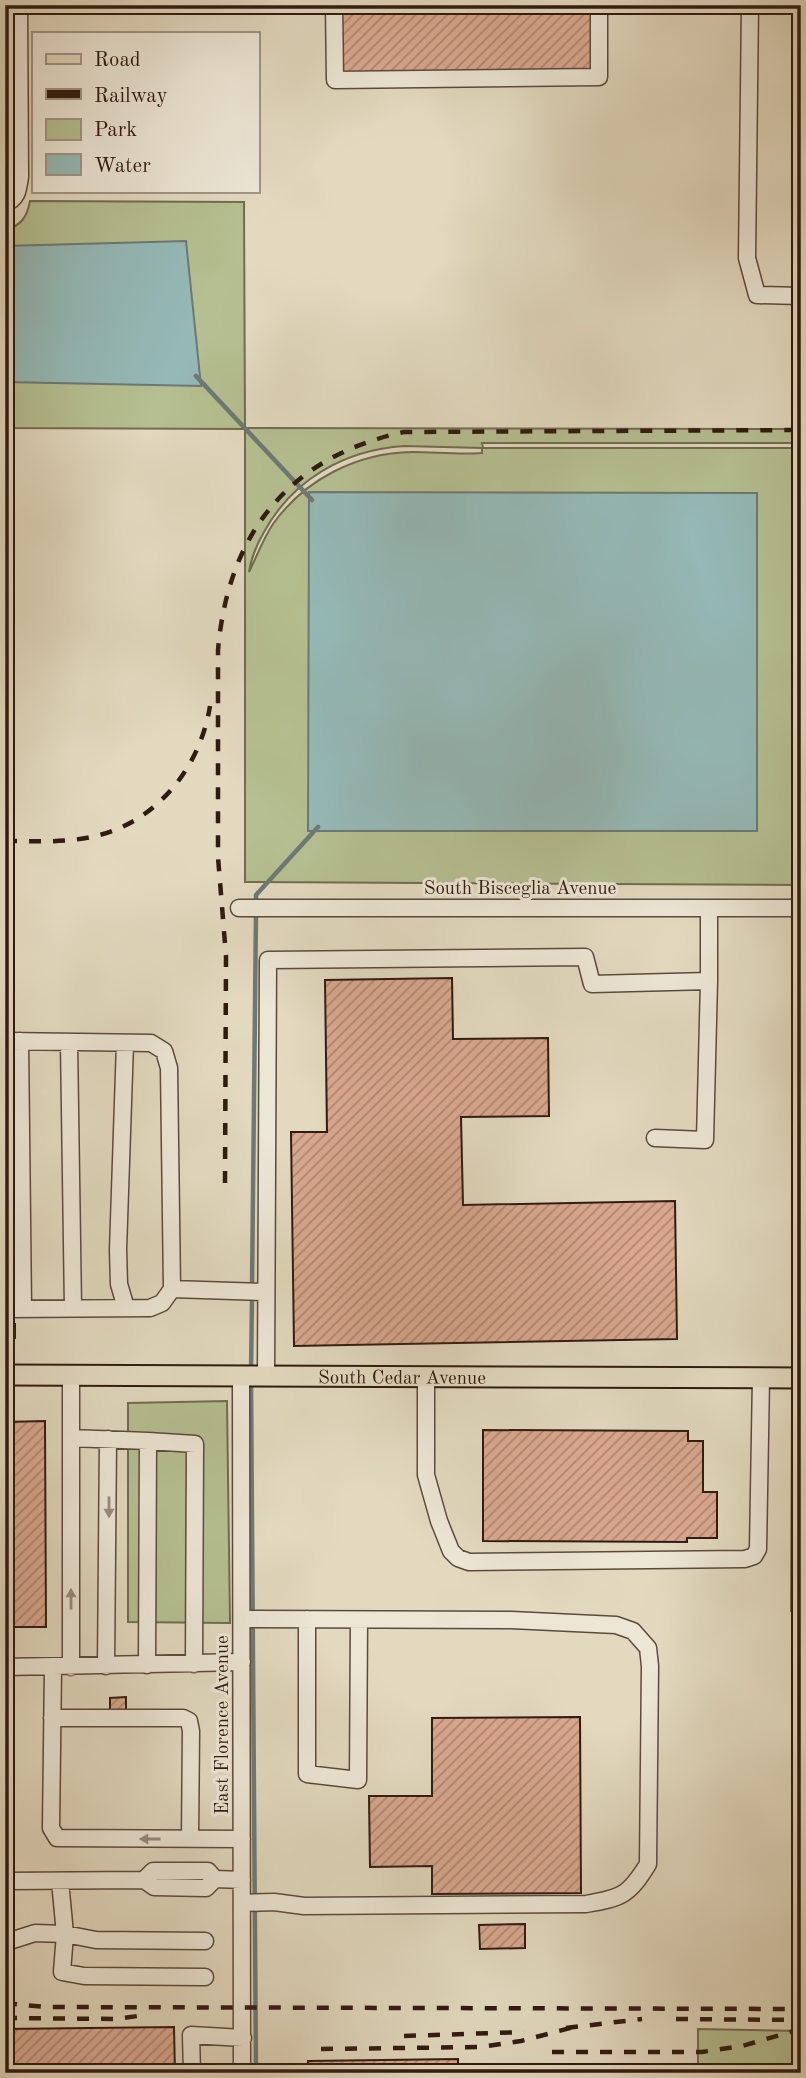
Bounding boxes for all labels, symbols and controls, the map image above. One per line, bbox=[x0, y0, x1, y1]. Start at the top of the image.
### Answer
legend bbox=[32, 32, 259, 192]
text: Road bbox=[94, 50, 141, 71]
text: Railway bbox=[94, 86, 168, 107]
text: Park bbox=[94, 120, 137, 141]
text: Water bbox=[94, 156, 151, 177]
street label: South Bisceglia Avenue bbox=[424, 880, 616, 899]
street label: South Cedar Avenue bbox=[318, 1369, 486, 1389]
one-way arrow bbox=[103, 1496, 115, 1518]
one-way arrow bbox=[65, 1588, 77, 1610]
street label: East Florence Avenue bbox=[214, 1635, 233, 1815]
one-way arrow bbox=[138, 1833, 160, 1845]

